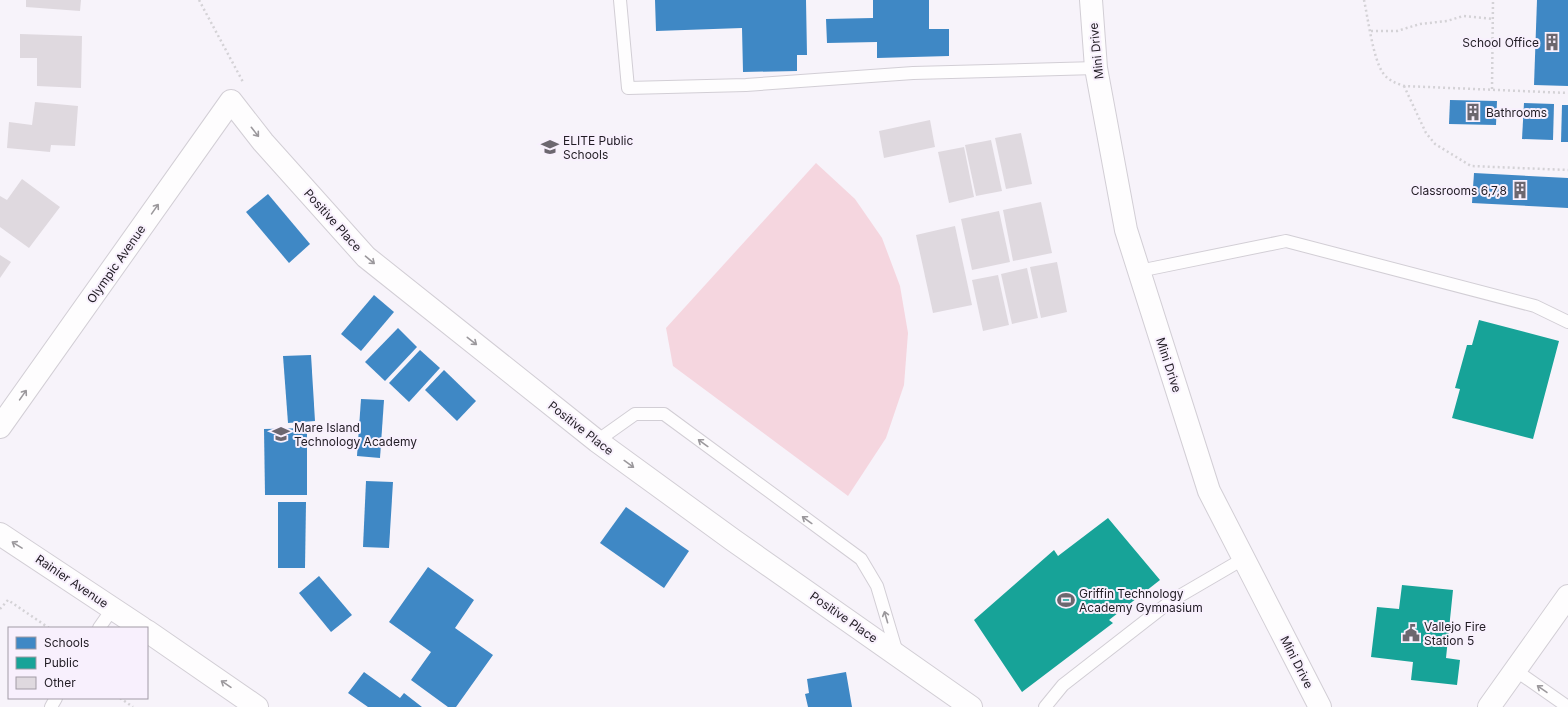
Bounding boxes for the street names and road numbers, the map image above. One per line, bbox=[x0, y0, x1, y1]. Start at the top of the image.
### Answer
street label: Mini Drive bbox=[1086, 22, 1106, 80]
street label: Positive Place bbox=[301, 186, 365, 254]
street label: Olympic Avenue bbox=[83, 222, 149, 306]
street label: Mini Drive bbox=[1153, 336, 1185, 394]
street label: Positive Place bbox=[545, 398, 617, 458]
street label: Rainier Avenue bbox=[33, 551, 111, 611]
street label: Positive Place bbox=[807, 588, 881, 646]
street label: Mini Drive bbox=[1277, 633, 1317, 691]

